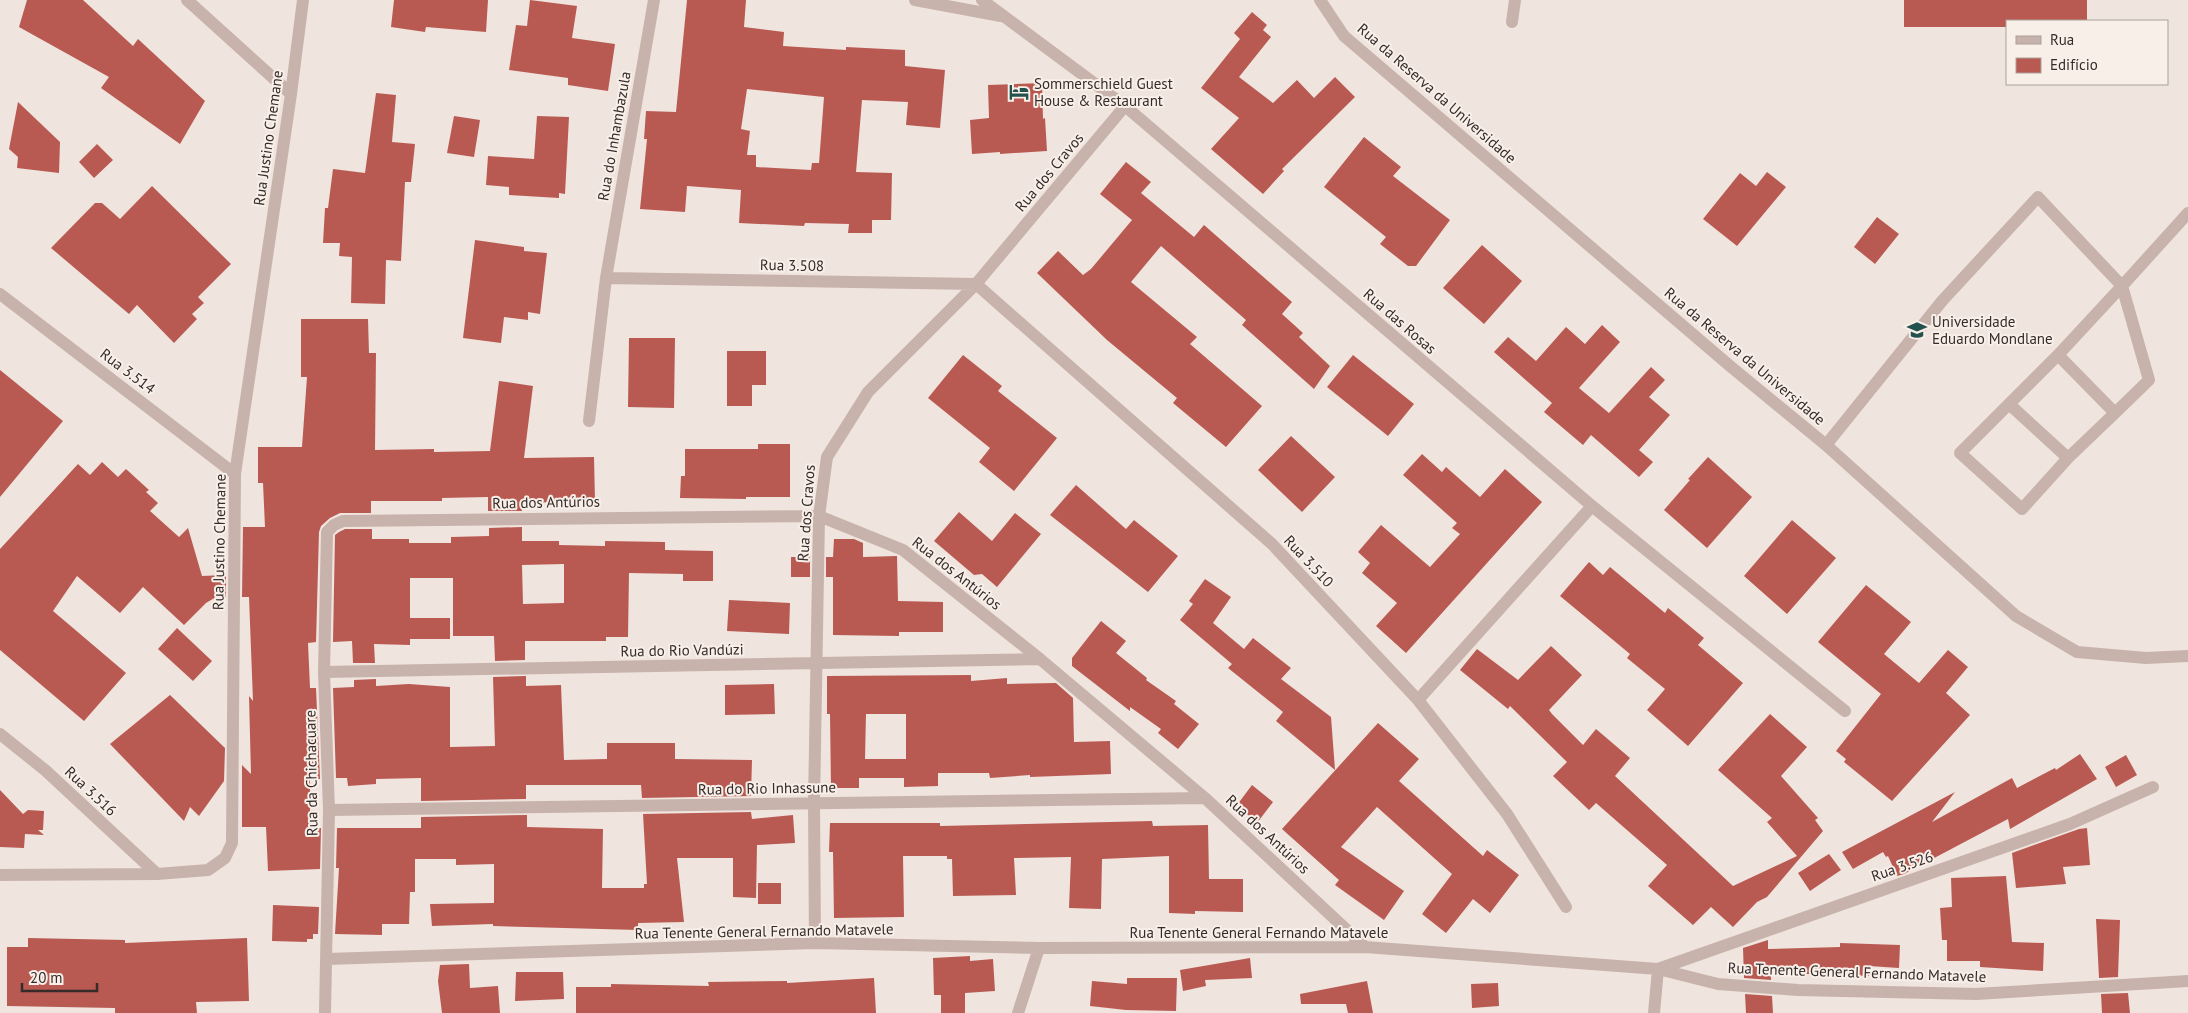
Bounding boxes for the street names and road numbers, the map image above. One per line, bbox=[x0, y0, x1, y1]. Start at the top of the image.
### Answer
street label: Rua da Reserva da Universidade bbox=[1354, 19, 1520, 167]
street label: Rua Justino Chemane bbox=[249, 69, 287, 207]
street label: Rua do Inhambazula bbox=[593, 70, 635, 202]
street label: Rua dos Cravos bbox=[1011, 129, 1087, 215]
street label: Rua 3.508 bbox=[760, 255, 824, 275]
street label: Rua da Reserva da Universidade bbox=[1661, 283, 1829, 429]
street label: Rua das Rosas bbox=[1360, 284, 1440, 358]
street label: Rua 3.514 bbox=[97, 344, 159, 398]
street label: Rua dos Cravos bbox=[793, 464, 819, 562]
street label: Rua Justino Chemane bbox=[208, 474, 230, 610]
street label: Rua dos Antúrios bbox=[492, 492, 600, 512]
street label: Rua 3.510 bbox=[1280, 531, 1338, 591]
street label: Rua dos Antúrios bbox=[909, 532, 1005, 614]
street label: Rua do Rio Vandúzi bbox=[620, 639, 744, 661]
street label: Rua da Chichacuare bbox=[300, 710, 322, 836]
street label: Rua 3.516 bbox=[61, 762, 121, 820]
street label: Rua do Rio Inhassune bbox=[698, 777, 836, 799]
street label: Rua dos Antúrios bbox=[1222, 790, 1314, 878]
street label: Rua 3.526 bbox=[1869, 847, 1935, 885]
street label: Rua Tenente General Fernando Matavele bbox=[634, 919, 894, 943]
street label: Rua Tenente General Fernando Matavele bbox=[1130, 923, 1388, 942]
street label: Rua Tenente General Fernando Matavele bbox=[1727, 958, 1987, 986]

